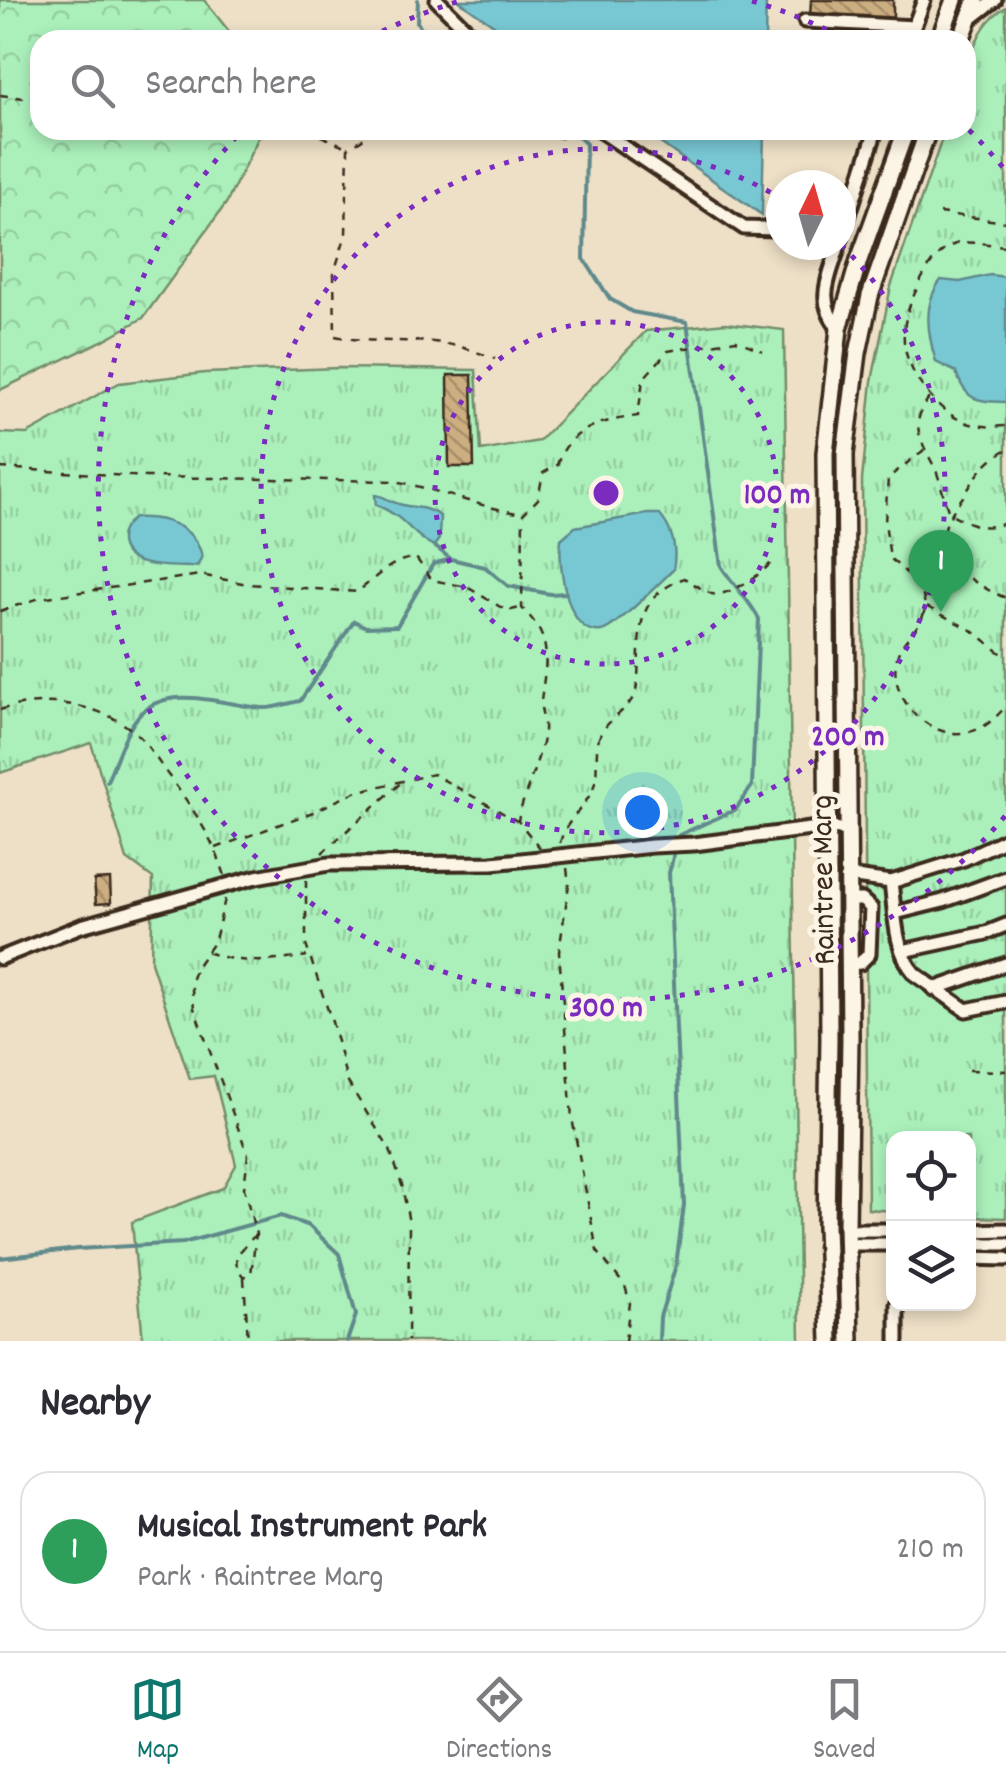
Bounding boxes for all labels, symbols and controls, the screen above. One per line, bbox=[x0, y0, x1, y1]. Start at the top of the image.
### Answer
search box bbox=[30, 30, 976, 140]
icon: search bbox=[65, 58, 120, 113]
text: Search here bbox=[145, 58, 317, 113]
north arrow bbox=[766, 170, 856, 260]
centre of rings bbox=[588, 475, 624, 511]
text: 100 m bbox=[744, 476, 810, 519]
pin: 1 bbox=[908, 530, 974, 612]
text: 200 m bbox=[811, 718, 885, 761]
your location bbox=[617, 787, 668, 838]
street label: Raintree Marg bbox=[802, 794, 850, 965]
text: 300 m bbox=[569, 989, 643, 1032]
map controls bbox=[886, 1131, 976, 1311]
button: locate bbox=[886, 1131, 976, 1221]
button: layers bbox=[886, 1221, 976, 1311]
text: Nearby bbox=[40, 1376, 150, 1436]
text: Musical Instrument Park bbox=[137, 1501, 487, 1556]
text: 1 bbox=[71, 1528, 78, 1574]
text: 210 m bbox=[896, 1528, 964, 1574]
text: Park · Raintree Marg bbox=[137, 1556, 384, 1602]
tab: Map bbox=[130, 1672, 185, 1772]
tab: Directions bbox=[446, 1672, 552, 1772]
tab: Saved bbox=[813, 1672, 876, 1772]

